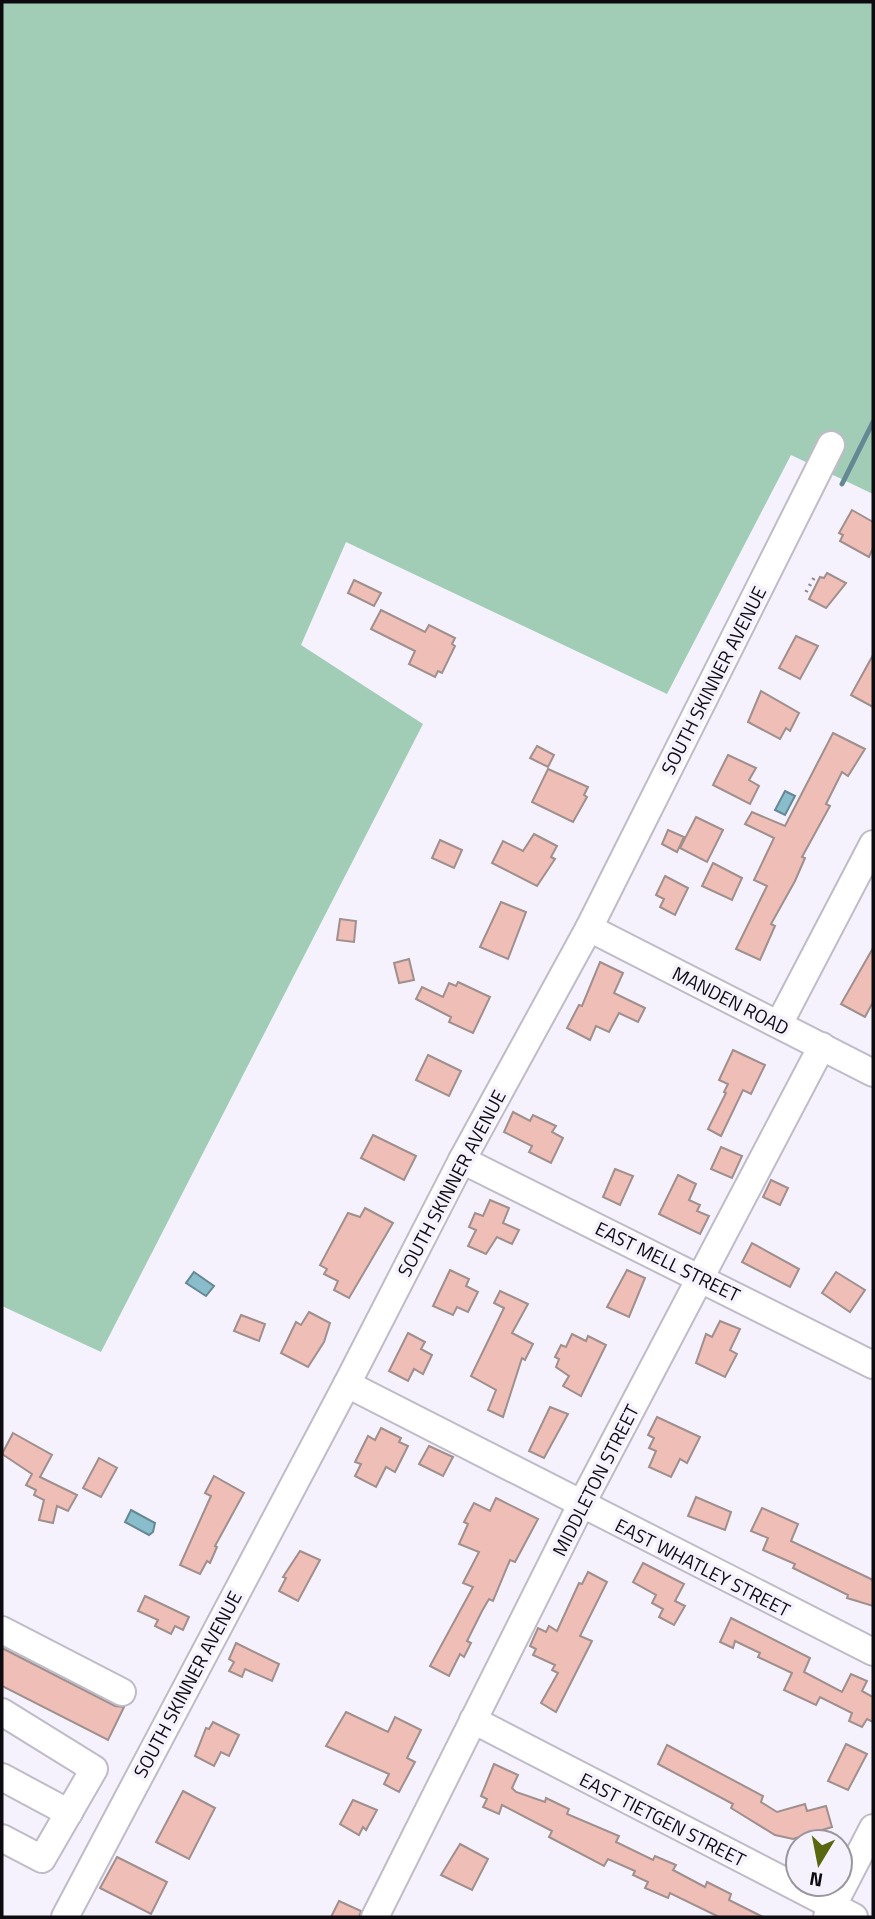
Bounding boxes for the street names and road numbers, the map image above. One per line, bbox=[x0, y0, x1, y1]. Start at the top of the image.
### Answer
street label: SOUTH SKINNER AVENUE bbox=[653, 581, 773, 779]
street label: MANDEN ROAD bbox=[668, 958, 794, 1042]
street label: SOUTH SKINNER AVENUE bbox=[389, 1084, 513, 1282]
street label: EAST MELL STREET bbox=[591, 1213, 745, 1309]
street label: MIDDLETON STREET bbox=[544, 1399, 646, 1561]
street label: EAST WHATLEY STREET bbox=[610, 1510, 796, 1624]
street label: SOUTH SKINNER AVENUE bbox=[125, 1585, 249, 1783]
street label: EAST TIETGEN STREET bbox=[575, 1764, 751, 1874]

